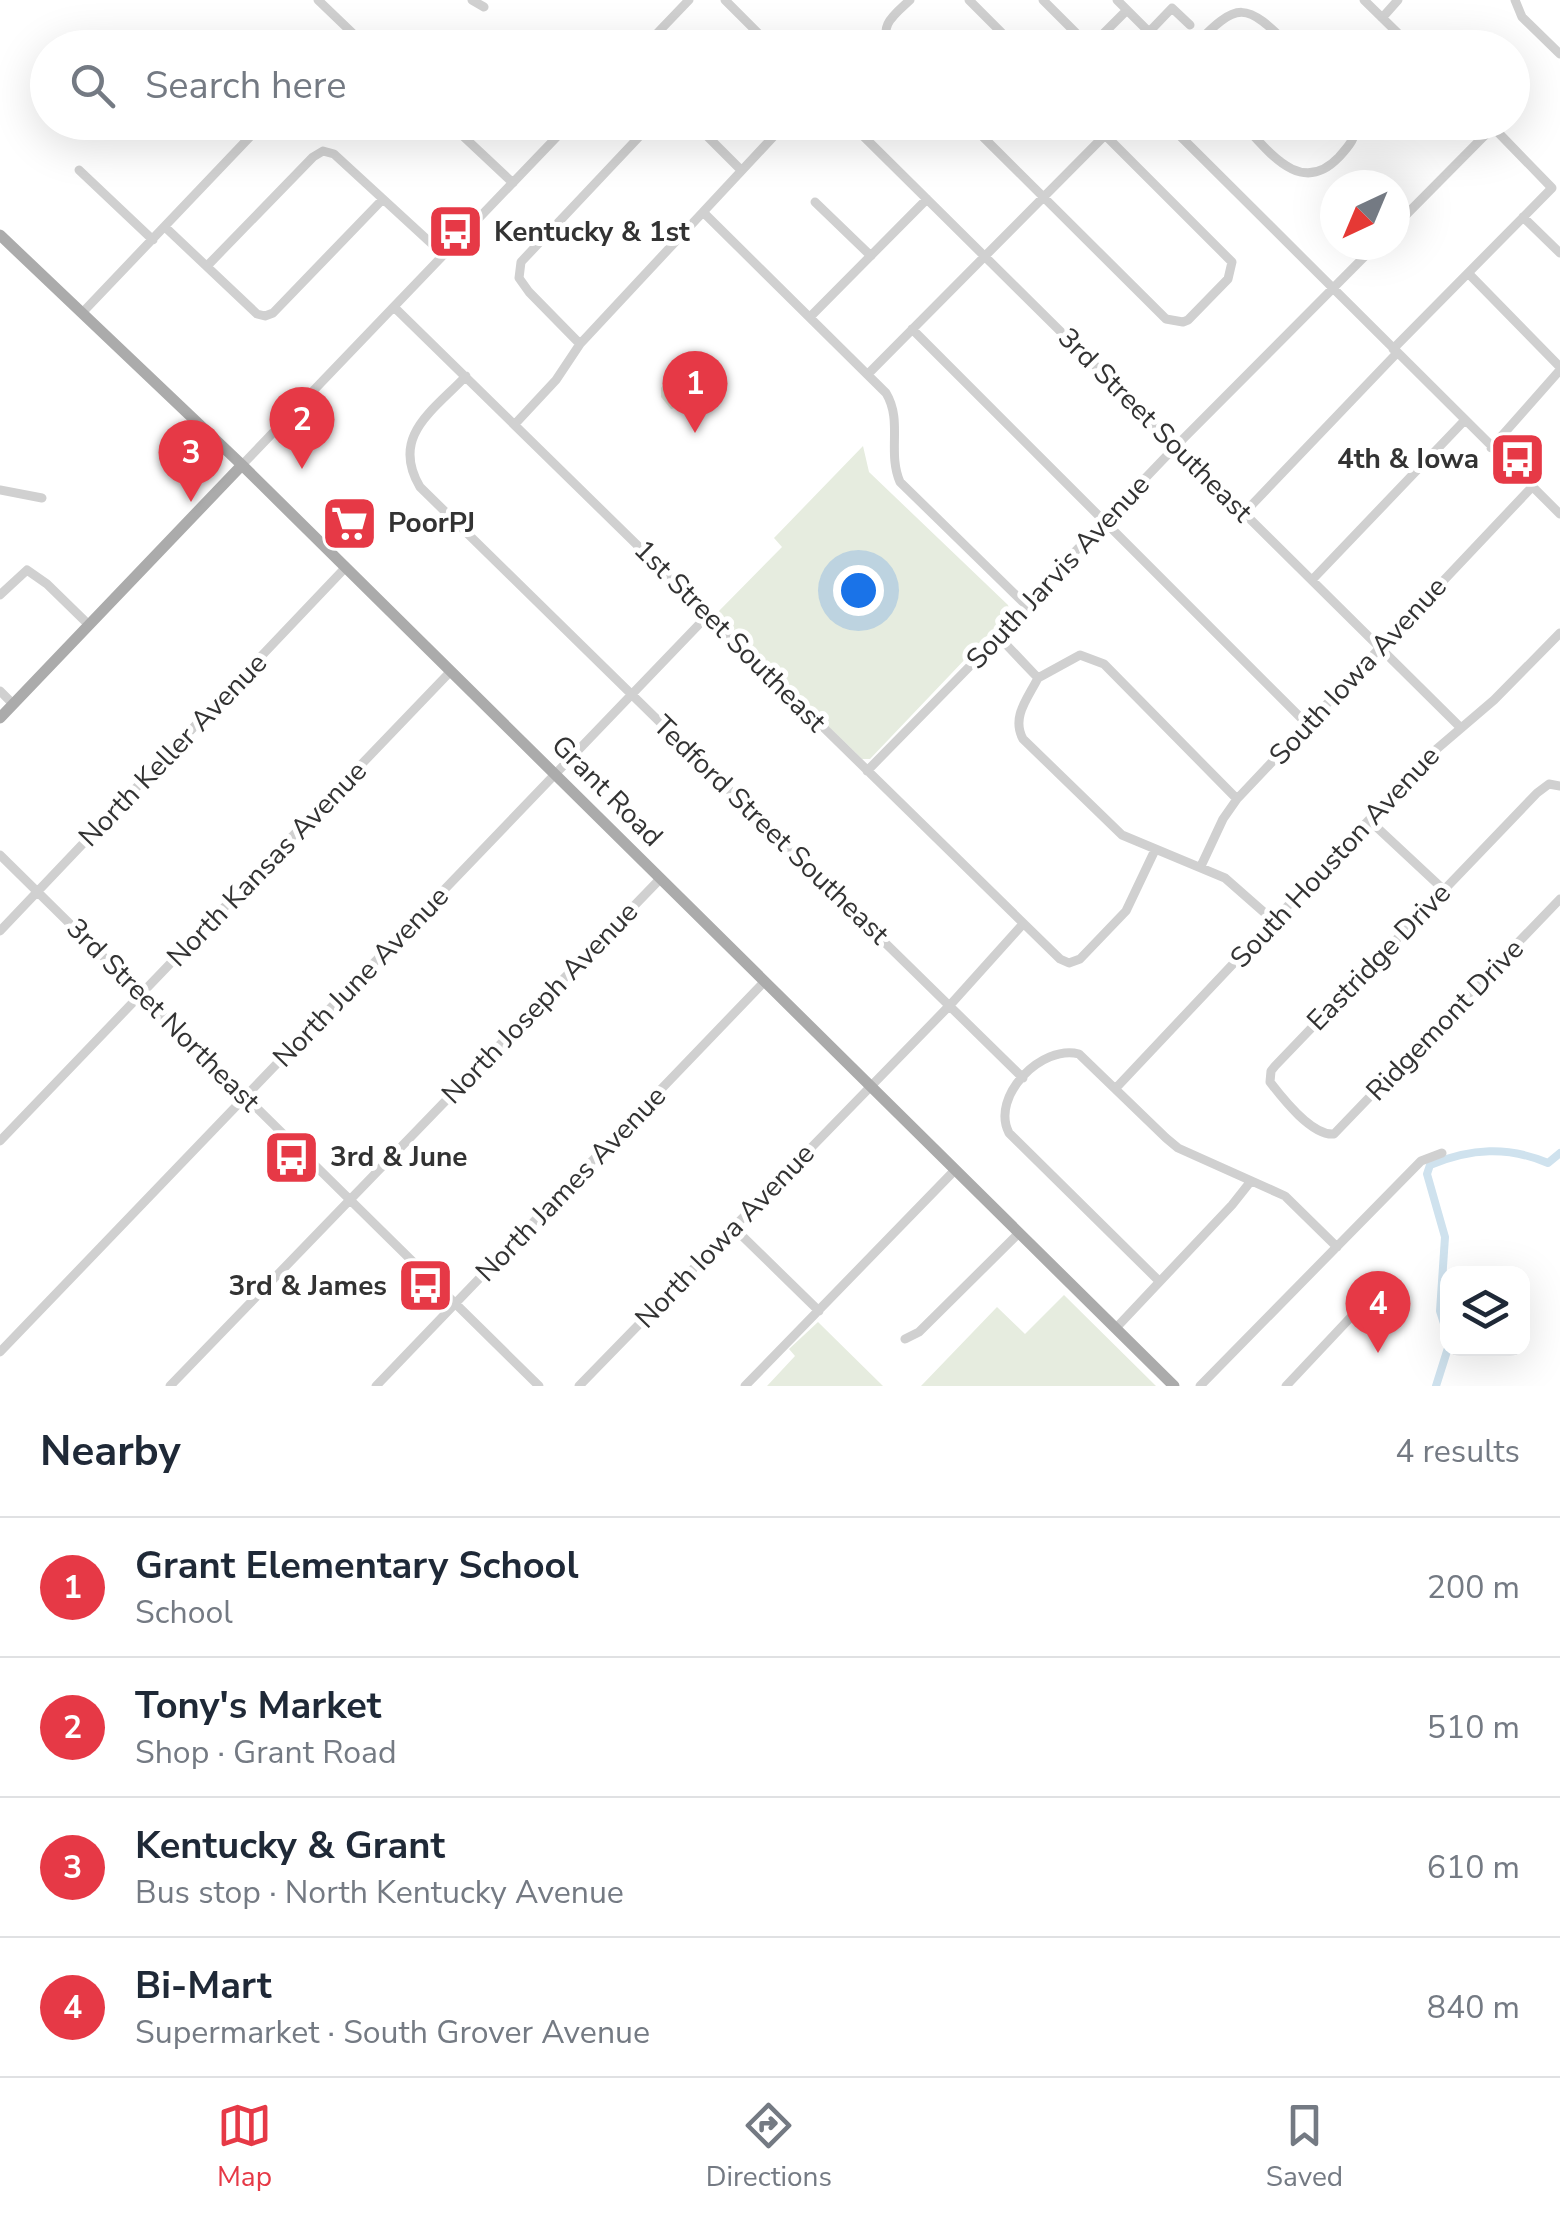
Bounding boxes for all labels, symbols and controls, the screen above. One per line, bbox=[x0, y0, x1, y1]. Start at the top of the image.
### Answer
search box bbox=[30, 30, 1530, 140]
icon: search bbox=[65, 58, 120, 113]
text: Search here bbox=[145, 60, 346, 111]
north arrow bbox=[1320, 170, 1410, 260]
bus stop icon: Kentucky & 1st bbox=[425, 202, 485, 262]
place label: Kentucky & 1st bbox=[494, 213, 690, 251]
street label: 3rd Street Southeast bbox=[1049, 319, 1261, 531]
pin: 1 bbox=[662, 350, 728, 433]
pin: 2 bbox=[270, 386, 334, 469]
pin: 3 bbox=[158, 420, 224, 502]
bus stop icon: 4th & Iowa bbox=[1488, 429, 1548, 489]
place label: 4th & Iowa bbox=[1337, 440, 1479, 478]
street label: South Jarvis Avenue bbox=[958, 467, 1158, 677]
supermarket icon: PoorPJ bbox=[319, 493, 379, 553]
place label: PoorPJ bbox=[388, 504, 475, 542]
street label: 1st Street Southeast bbox=[625, 531, 835, 741]
your location bbox=[833, 565, 884, 616]
street label: South Iowa Avenue bbox=[1261, 569, 1455, 773]
street label: North Keller Avenue bbox=[70, 645, 276, 855]
street label: Tedford Street Southeast bbox=[645, 707, 897, 953]
street label: Grant Road bbox=[543, 727, 671, 855]
street label: South Houston Avenue bbox=[1222, 738, 1448, 976]
street label: North Kansas Avenue bbox=[159, 753, 375, 975]
street label: Eastridge Drive bbox=[1299, 875, 1459, 1039]
street label: North June Avenue bbox=[265, 878, 457, 1076]
street label: North Joseph Avenue bbox=[433, 894, 647, 1112]
street label: 3rd Street Northeast bbox=[58, 910, 268, 1120]
street label: Ridgemont Drive bbox=[1358, 931, 1532, 1109]
street label: North James Avenue bbox=[467, 1078, 675, 1290]
bus stop icon: 3rd & June bbox=[261, 1127, 321, 1187]
street label: North Iowa Avenue bbox=[627, 1135, 823, 1337]
place label: 3rd & June bbox=[330, 1138, 468, 1176]
bus stop icon: 3rd & James bbox=[396, 1256, 456, 1316]
map controls bbox=[1440, 1266, 1530, 1356]
button: layers bbox=[1440, 1266, 1530, 1356]
place label: 3rd & James bbox=[229, 1267, 387, 1305]
pin: 4 bbox=[1346, 1270, 1410, 1353]
text: Nearby bbox=[40, 1423, 181, 1480]
text: 4 results bbox=[1395, 1430, 1520, 1473]
text: Grant Elementary School bbox=[135, 1540, 579, 1591]
text: 1 bbox=[63, 1566, 82, 1609]
text: 200 m bbox=[1427, 1566, 1520, 1609]
text: School bbox=[135, 1591, 233, 1634]
text: Tony's Market bbox=[135, 1680, 381, 1731]
text: 2 bbox=[63, 1706, 82, 1749]
text: 510 m bbox=[1427, 1706, 1520, 1749]
text: Shop · Grant Road bbox=[135, 1731, 397, 1774]
text: Kentucky & Grant bbox=[135, 1820, 445, 1871]
text: 3 bbox=[63, 1846, 82, 1889]
text: 610 m bbox=[1427, 1846, 1520, 1889]
text: Bus stop · North Kentucky Avenue bbox=[135, 1871, 624, 1914]
text: Bi-Mart bbox=[135, 1960, 272, 2011]
text: 4 bbox=[63, 1986, 82, 2029]
text: 840 m bbox=[1427, 1986, 1520, 2029]
text: Supermarket · South Grover Avenue bbox=[135, 2011, 650, 2054]
tab: Map bbox=[217, 2098, 272, 2196]
tab: Directions bbox=[706, 2098, 832, 2196]
tab: Saved bbox=[1266, 2098, 1343, 2196]

